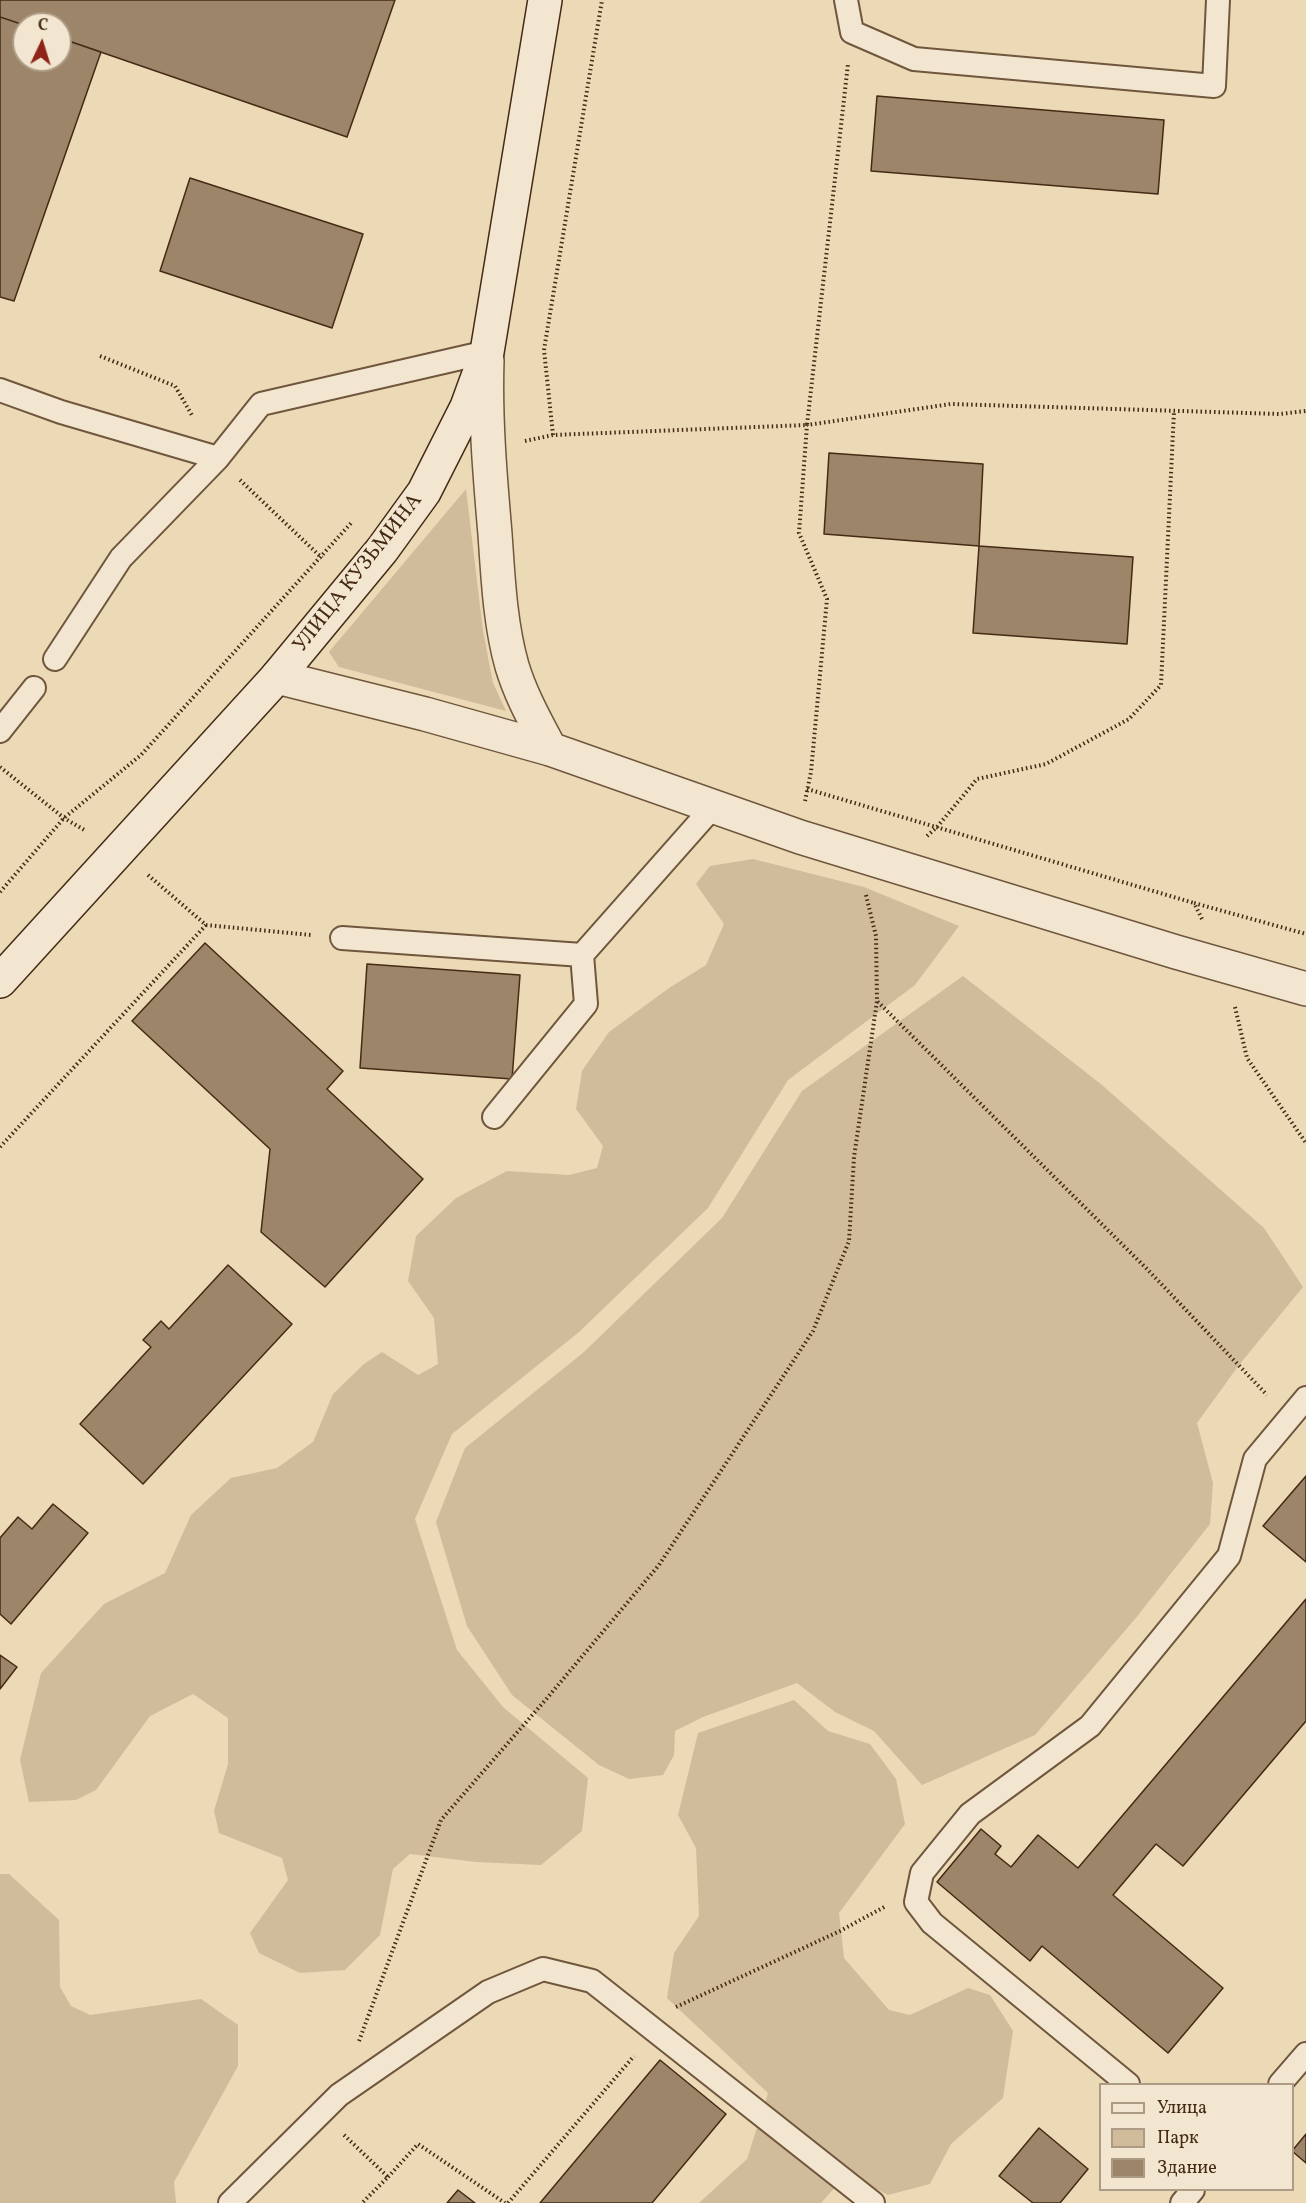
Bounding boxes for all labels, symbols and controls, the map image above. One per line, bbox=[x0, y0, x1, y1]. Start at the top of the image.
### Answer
north arrow bbox=[12, 12, 72, 72]
text: С bbox=[37, 15, 49, 37]
street label: УЛИЦА КУЗЬМИНА bbox=[289, 490, 429, 658]
legend bbox=[1099, 2083, 1294, 2191]
text: Улица bbox=[1157, 2096, 1207, 2121]
text: Парк bbox=[1157, 2126, 1199, 2151]
text: Здание bbox=[1157, 2156, 1217, 2181]

